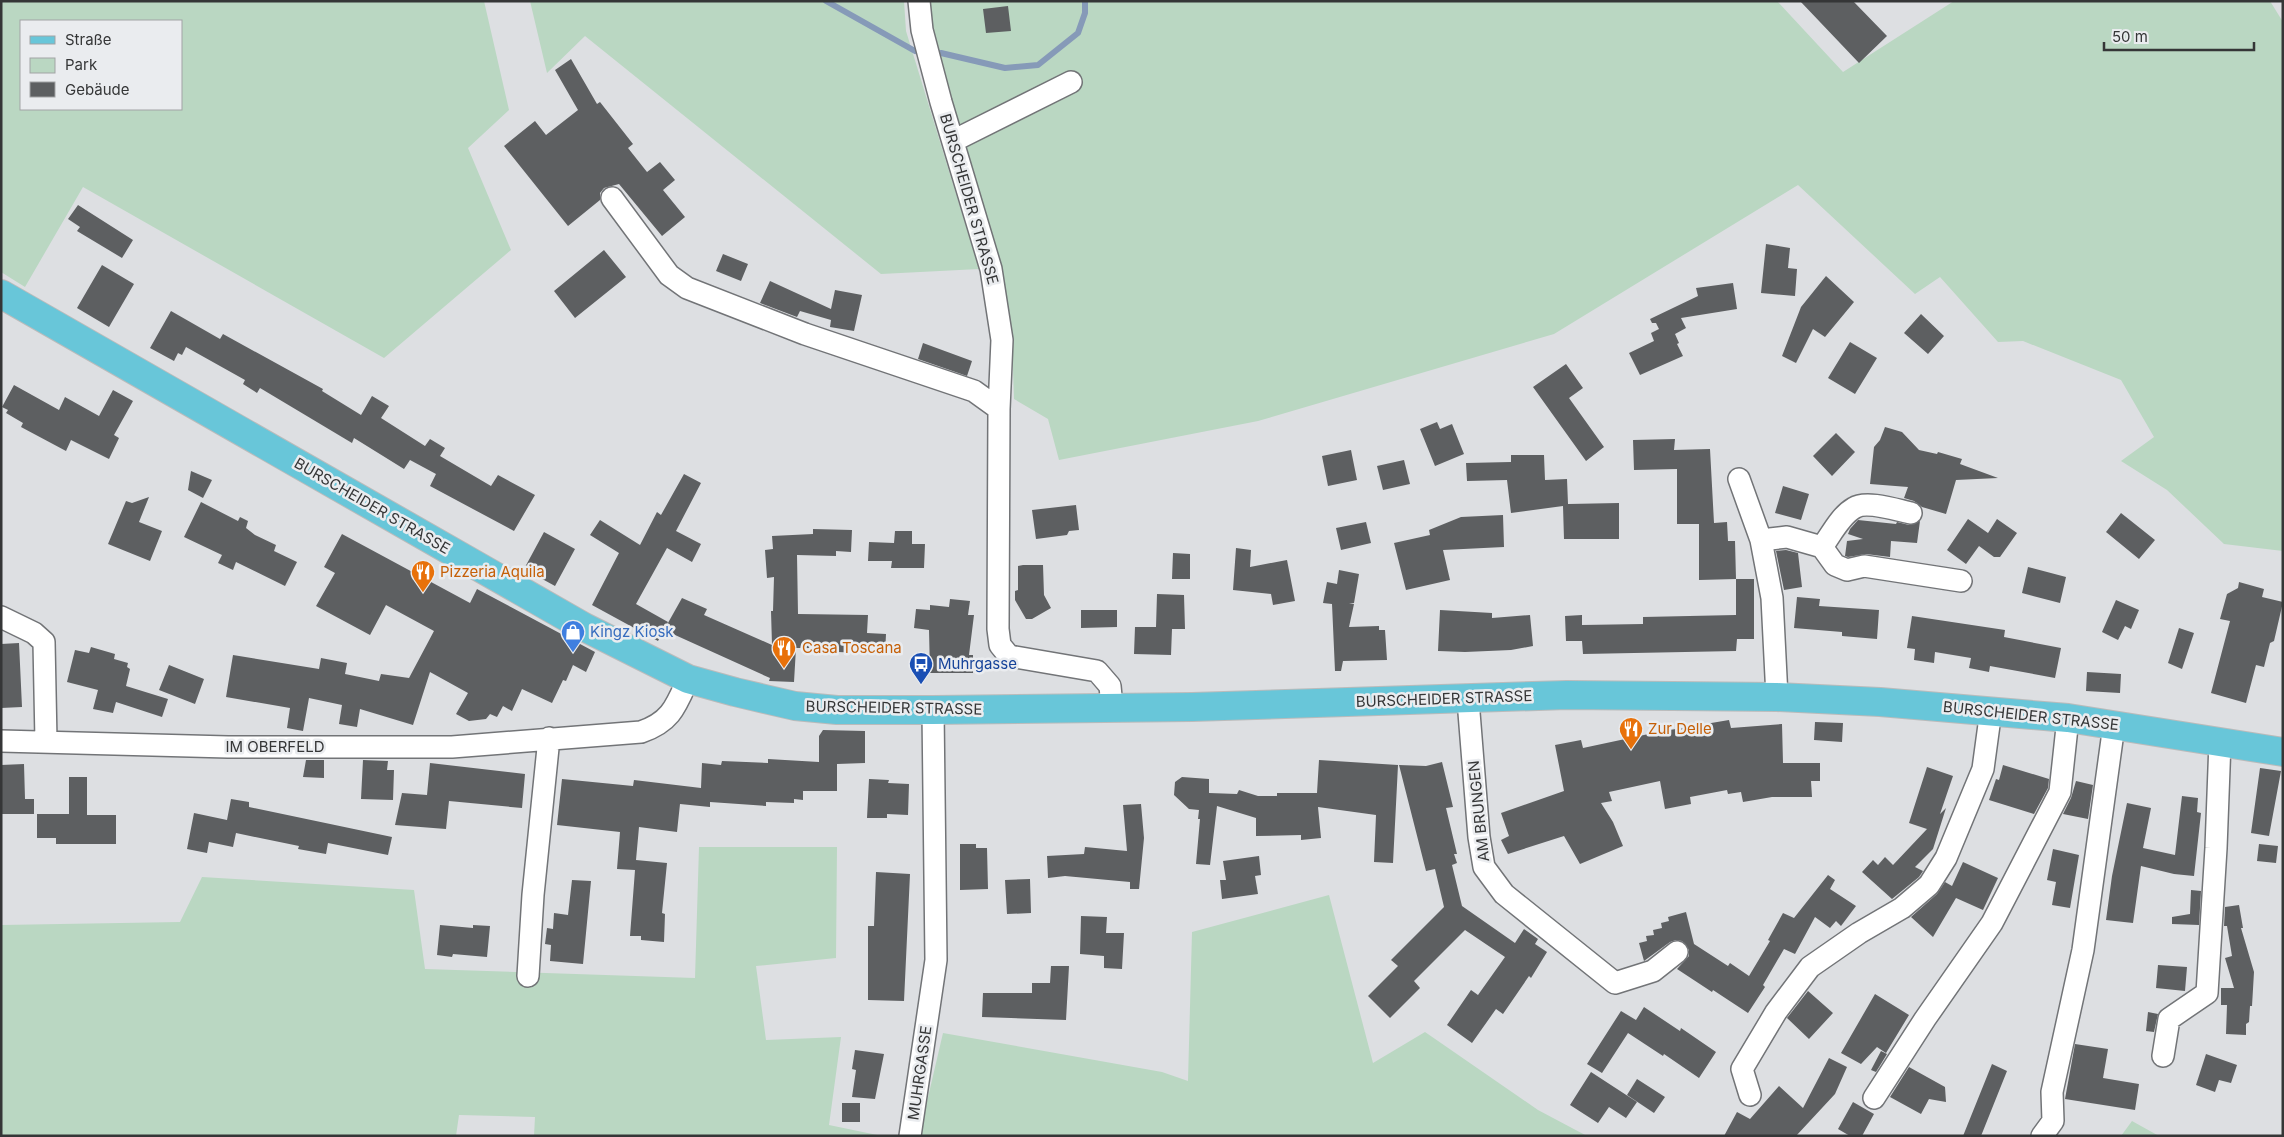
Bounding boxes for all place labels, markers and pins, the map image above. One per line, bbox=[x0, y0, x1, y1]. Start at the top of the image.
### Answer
restaurant icon: Pizzeria Aquila bbox=[410, 559, 436, 593]
place label: Pizzeria Aquila bbox=[440, 562, 545, 581]
shop icon: Kingz Kiosk bbox=[560, 619, 586, 653]
place label: Kingz Kiosk bbox=[590, 622, 674, 641]
restaurant icon: Casa Toscana bbox=[771, 635, 797, 669]
place label: Casa Toscana bbox=[802, 638, 902, 657]
bus stop icon: Muhrgasse bbox=[908, 651, 934, 685]
place label: Muhrgasse bbox=[938, 654, 1017, 673]
restaurant icon: Zur Delle bbox=[1618, 716, 1644, 750]
place label: Zur Delle bbox=[1648, 719, 1712, 738]

